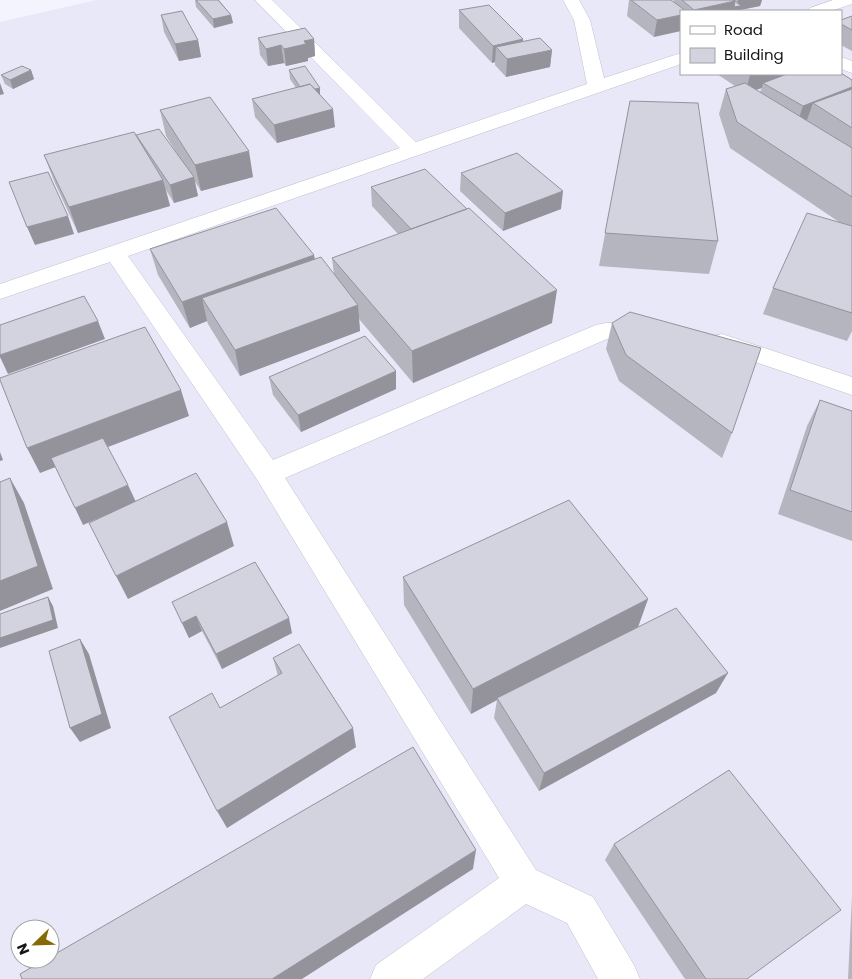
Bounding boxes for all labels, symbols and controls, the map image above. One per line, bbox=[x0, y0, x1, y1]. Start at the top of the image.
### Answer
legend bbox=[680, 10, 842, 75]
text: Road bbox=[724, 19, 763, 40]
text: Building bbox=[724, 44, 784, 65]
north arrow bbox=[10, 919, 60, 969]
text: N bbox=[12, 940, 34, 958]

